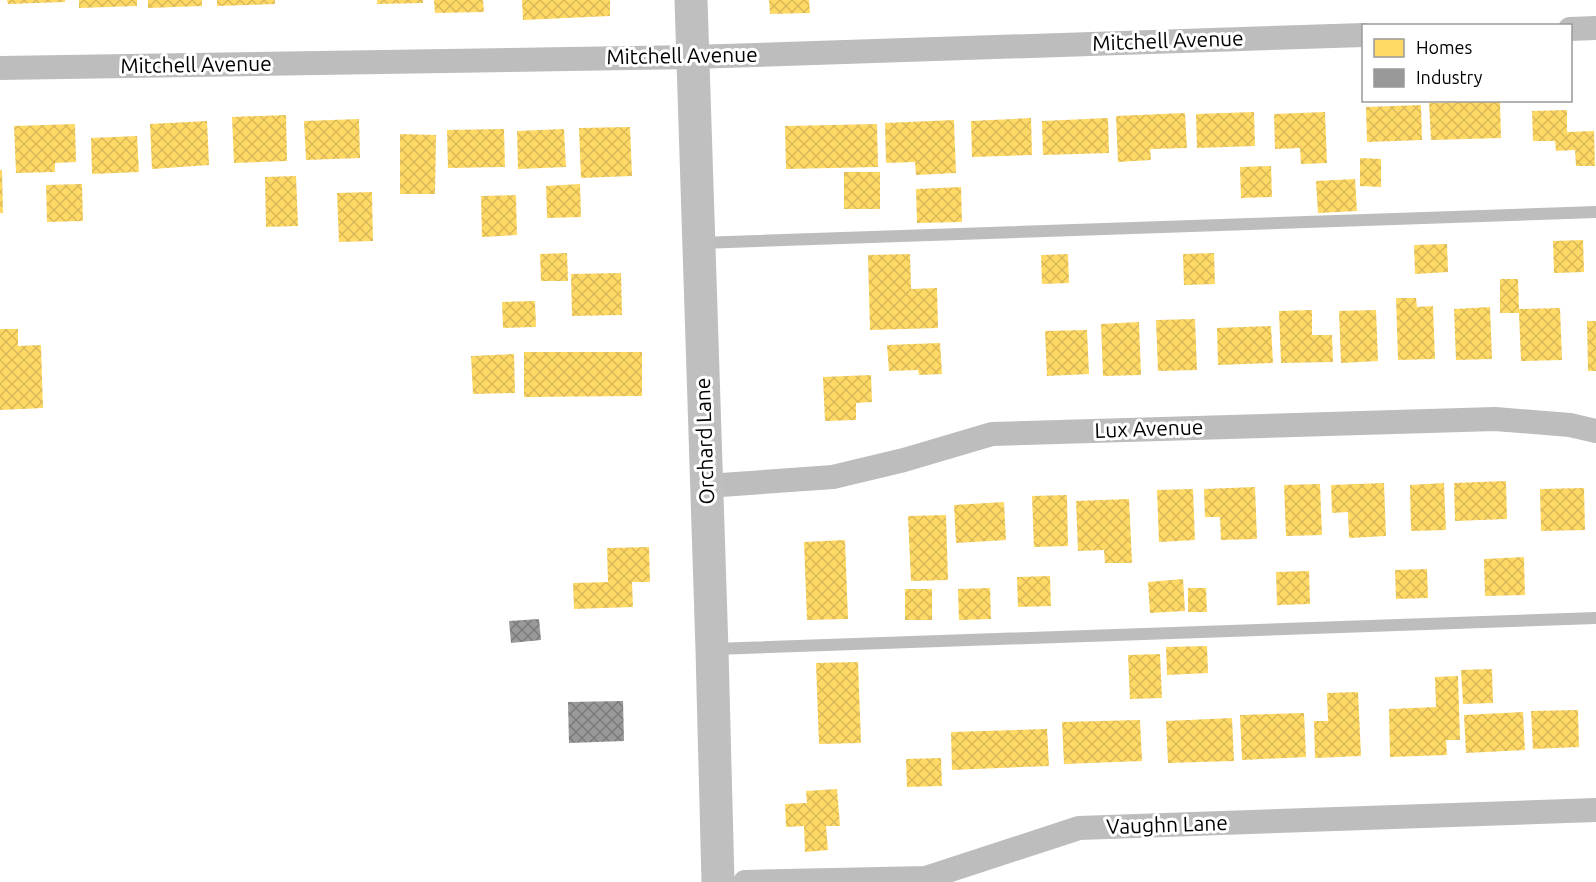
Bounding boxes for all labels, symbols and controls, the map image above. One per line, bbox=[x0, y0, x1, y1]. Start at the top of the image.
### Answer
legend bbox=[1362, 24, 1572, 102]
street label: Mitchell Avenue bbox=[1092, 25, 1244, 55]
text: Homes bbox=[1416, 37, 1473, 57]
street label: Mitchell Avenue bbox=[606, 42, 758, 68]
street label: Mitchell Avenue bbox=[120, 51, 272, 77]
text: Industry bbox=[1416, 67, 1483, 87]
street label: Orchard Lane bbox=[690, 377, 718, 505]
street label: Lux Avenue bbox=[1094, 414, 1204, 442]
street label: Vaughn Lane bbox=[1106, 810, 1228, 838]

